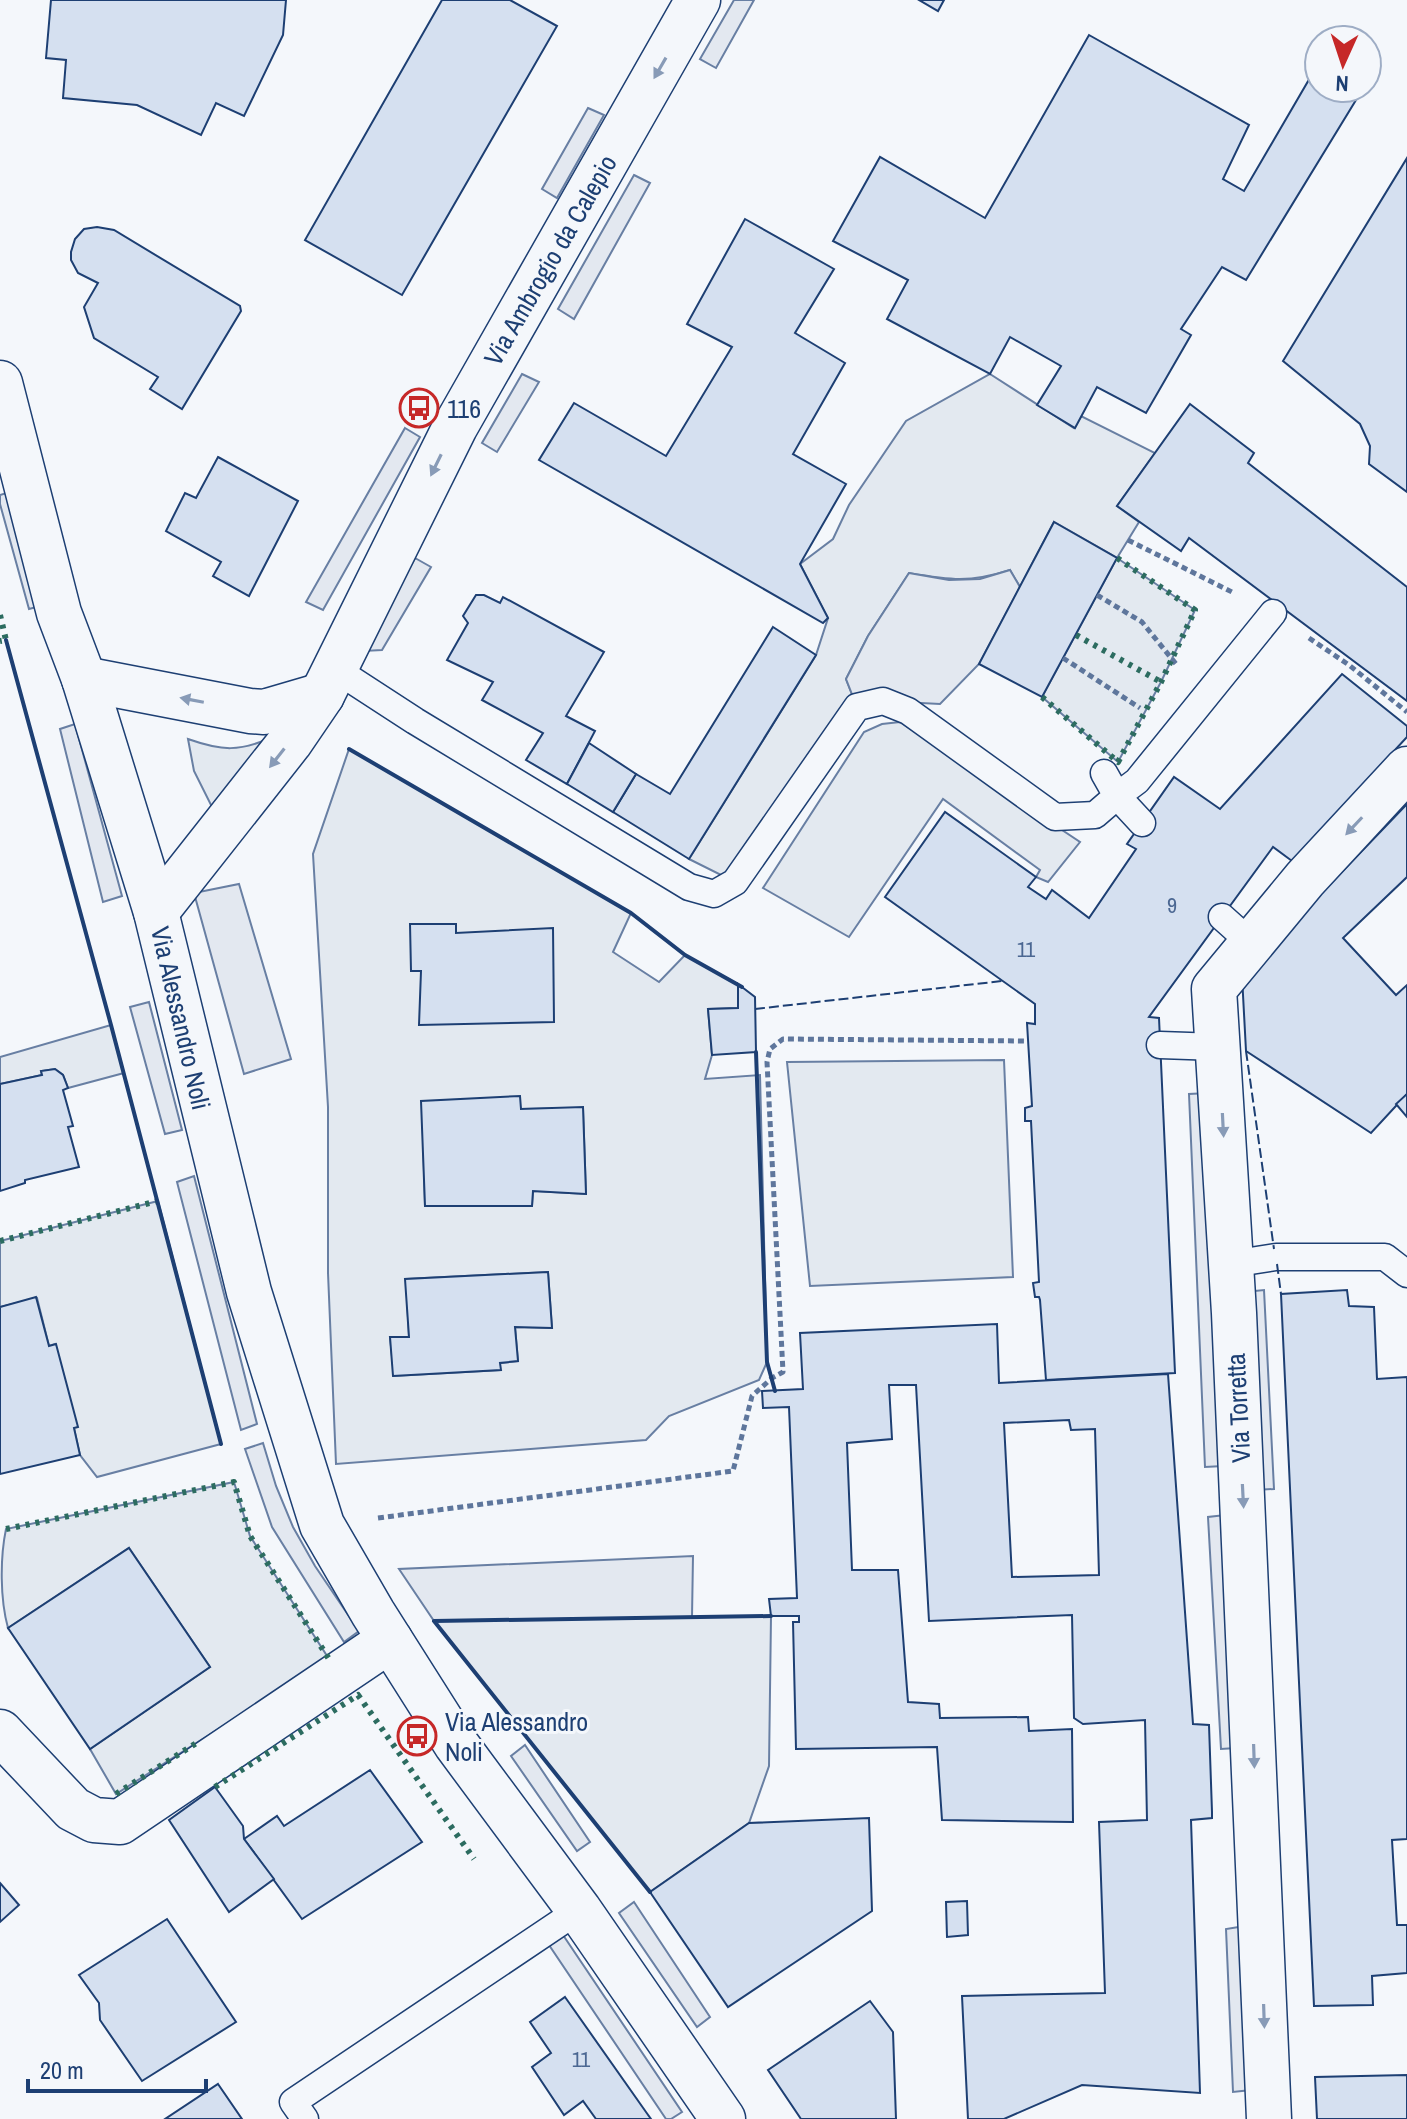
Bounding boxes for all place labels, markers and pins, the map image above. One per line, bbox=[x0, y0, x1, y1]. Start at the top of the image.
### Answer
bus stop icon: 116 bbox=[398, 387, 440, 429]
place label: 116 bbox=[447, 391, 481, 426]
place label: Via Alessandro Noli bbox=[445, 1704, 588, 1769]
bus stop icon: Via Alessandro Noli bbox=[396, 1715, 438, 1757]

